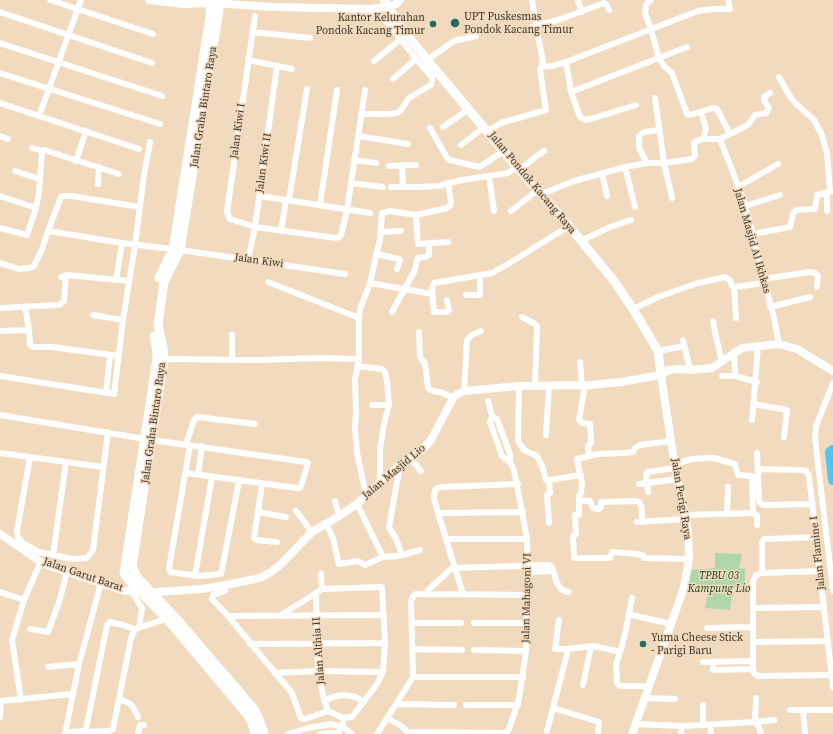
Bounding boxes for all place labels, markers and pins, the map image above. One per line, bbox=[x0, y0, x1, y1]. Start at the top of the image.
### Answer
place label: UPT Puskesmas Pondok Kacang Timur bbox=[464, 10, 573, 36]
place label: Kantor Kelurahan Pondok Kacang Timur bbox=[316, 11, 425, 37]
marker: UPT Puskesmas Pondok Kacang Timur bbox=[449, 17, 461, 29]
marker: Kantor Kelurahan Pondok Kacang Timur bbox=[428, 19, 438, 29]
place label: Yuma Cheese Stick - Parigi Baru bbox=[651, 631, 743, 657]
marker: Yuma Cheese Stick - Parigi Baru bbox=[638, 639, 648, 649]

